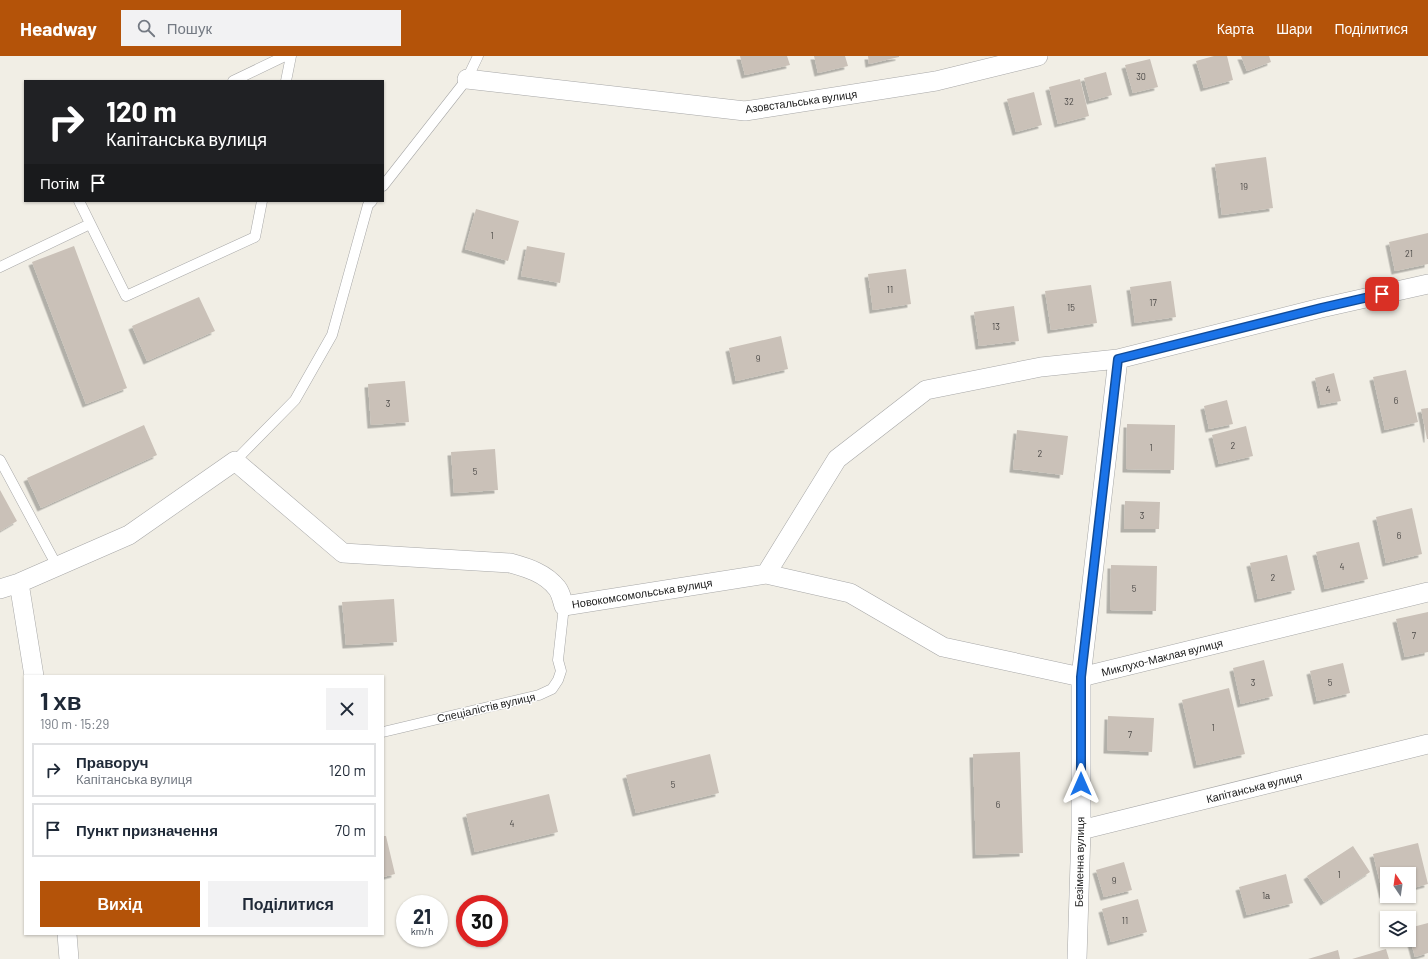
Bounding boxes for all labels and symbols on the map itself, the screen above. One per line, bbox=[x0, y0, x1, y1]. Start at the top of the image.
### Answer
house number: 30 bbox=[1136, 71, 1146, 82]
street label: Азовстальська вулиця bbox=[744, 87, 858, 115]
house number: 32 bbox=[1064, 96, 1074, 107]
house number: 19 bbox=[1240, 181, 1248, 192]
house number: 1 bbox=[490, 230, 494, 241]
house number: 21 bbox=[1405, 248, 1413, 259]
pin bbox=[1365, 277, 1399, 311]
house number: 11 bbox=[887, 284, 893, 295]
house number: 17 bbox=[1149, 297, 1157, 308]
house number: 15 bbox=[1067, 302, 1075, 313]
house number: 13 bbox=[992, 321, 1000, 332]
house number: 9 bbox=[756, 353, 761, 364]
house number: 4 bbox=[1326, 384, 1331, 395]
house number: 6 bbox=[1394, 395, 1399, 406]
house number: 3 bbox=[386, 398, 391, 409]
house number: 2 bbox=[1231, 440, 1236, 451]
house number: 1 bbox=[1149, 442, 1153, 453]
house number: 2 bbox=[1038, 448, 1043, 459]
house number: 5 bbox=[473, 466, 478, 477]
house number: 3 bbox=[1140, 510, 1145, 521]
house number: 6 bbox=[1397, 530, 1402, 541]
house number: 4 bbox=[1340, 561, 1345, 572]
house number: 2 bbox=[1271, 572, 1276, 583]
street label: Новокомсомольська вулиця bbox=[571, 575, 713, 611]
house number: 5 bbox=[1132, 583, 1137, 594]
house number: 7 bbox=[1412, 630, 1417, 641]
street label: Миклухо-Маклая вулиця bbox=[1100, 636, 1224, 678]
house number: 3 bbox=[1251, 677, 1256, 688]
house number: 5 bbox=[1328, 677, 1333, 688]
street label: Спеціалістів вулиця bbox=[436, 689, 536, 725]
house number: 1 bbox=[1211, 722, 1215, 733]
house number: 7 bbox=[1128, 729, 1133, 740]
position arrow bbox=[1060, 763, 1102, 805]
street label: Капітанська вулиця bbox=[1205, 769, 1303, 805]
house number: 5 bbox=[671, 779, 676, 790]
house number: 6 bbox=[996, 799, 1001, 810]
street label: Безіменна вулиця bbox=[1072, 817, 1086, 907]
house number: 4 bbox=[510, 818, 515, 829]
north arrow bbox=[1380, 867, 1416, 903]
house number: 1 bbox=[1337, 869, 1341, 880]
house number: 9 bbox=[1112, 875, 1117, 886]
house number: 1а bbox=[1262, 890, 1270, 901]
speed limit sign: 30 bbox=[456, 895, 508, 947]
house number: 11 bbox=[1122, 915, 1128, 926]

